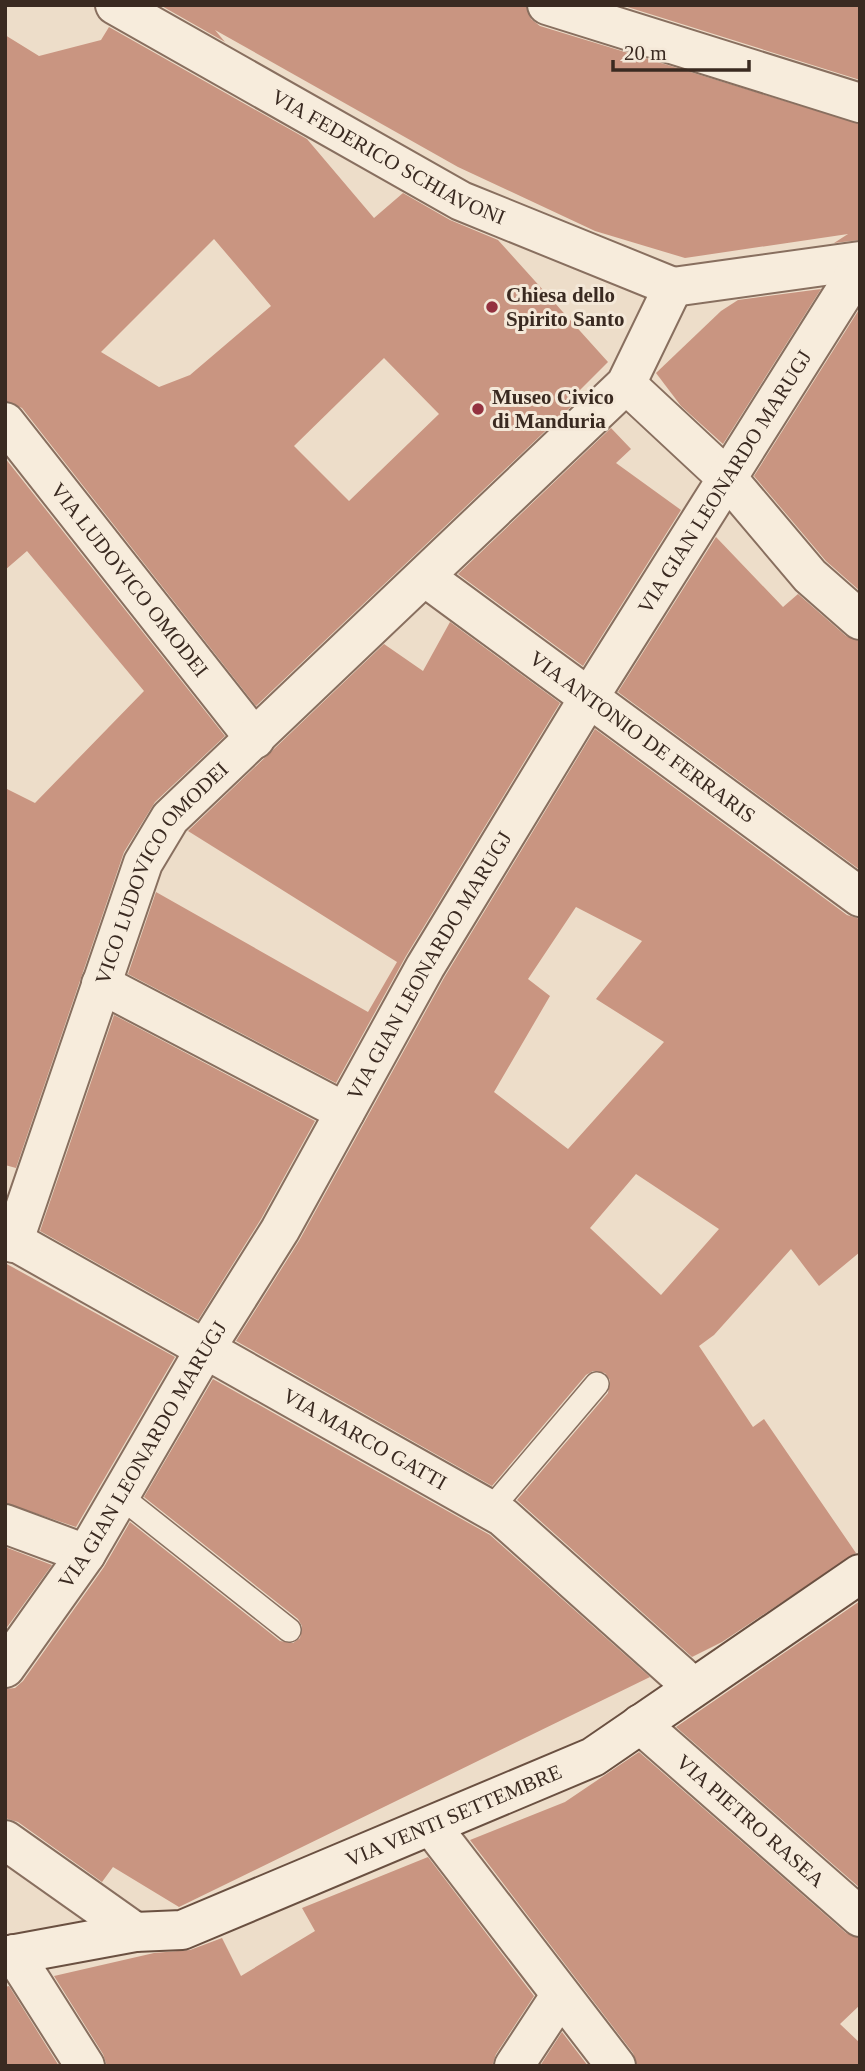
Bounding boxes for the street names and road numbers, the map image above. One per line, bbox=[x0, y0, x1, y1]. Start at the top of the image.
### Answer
street label: VIA FEDERICO SCHIAVONI bbox=[267, 84, 509, 230]
street label: VIA GIAN LEONARDO MARUGJ bbox=[633, 346, 816, 618]
street label: VIA LUDOVICO OMODEI bbox=[46, 478, 213, 682]
street label: VIA ANTONIO DE FERRARIS bbox=[525, 646, 760, 828]
street label: VICO LUDOVICO OMODEI bbox=[90, 757, 233, 987]
street label: VIA GIAN LEONARDO MARUGJ bbox=[342, 827, 516, 1104]
street label: VIA GIAN LEONARDO MARUGJ bbox=[54, 1317, 231, 1593]
street label: VIA MARCO GATTI bbox=[278, 1383, 451, 1495]
street label: VIA PIETRO RASEA bbox=[672, 1750, 830, 1893]
street label: VIA VENTI SETTEMBRE bbox=[342, 1760, 565, 1872]

